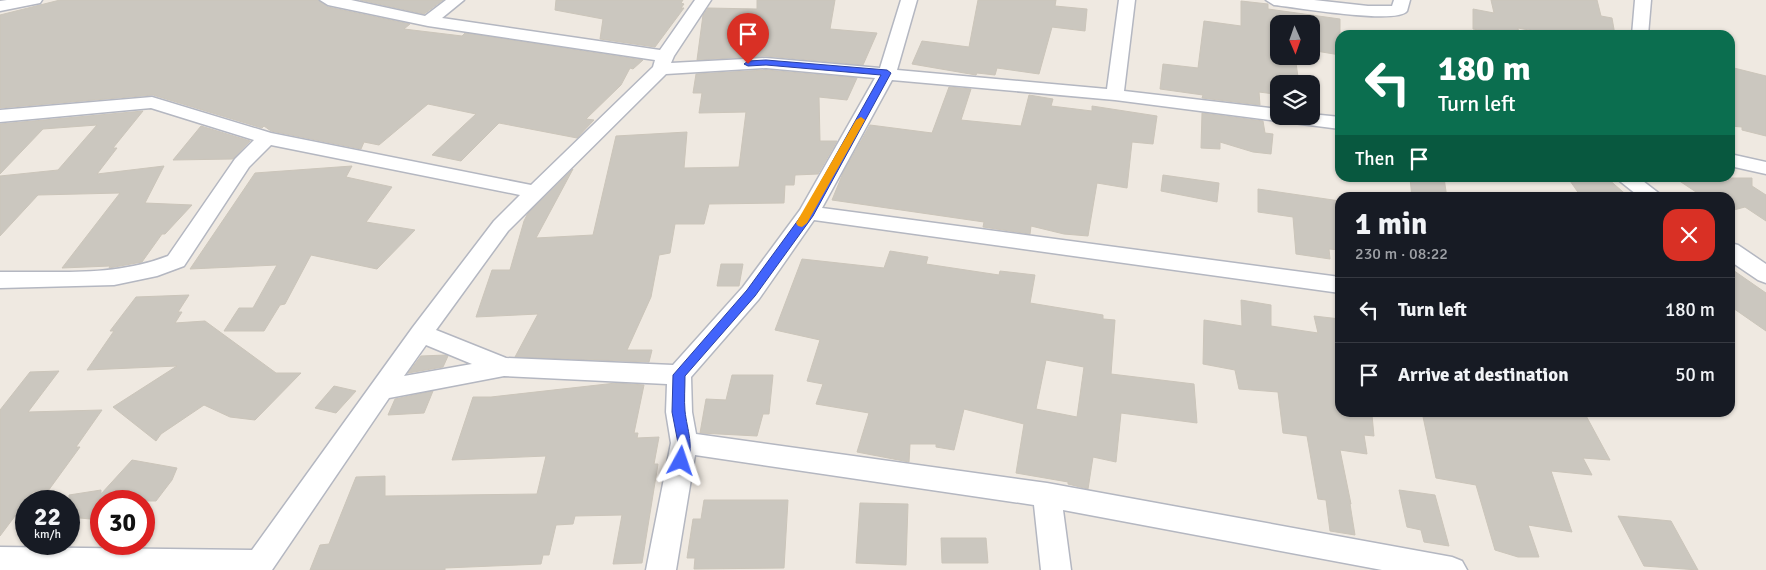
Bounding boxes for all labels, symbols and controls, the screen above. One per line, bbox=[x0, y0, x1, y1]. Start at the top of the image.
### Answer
pin bbox=[727, 13, 769, 64]
north arrow bbox=[1270, 15, 1320, 65]
map controls bbox=[1270, 15, 1320, 125]
icon: arrive bbox=[734, 20, 762, 48]
text: 180 m bbox=[1438, 47, 1531, 90]
icon: left bbox=[1355, 50, 1420, 115]
button: layers bbox=[1270, 75, 1320, 125]
text: Turn left bbox=[1438, 90, 1516, 117]
icon: arrive bbox=[1405, 145, 1433, 173]
text: Then bbox=[1355, 147, 1395, 171]
text: 1 min bbox=[1355, 206, 1427, 243]
button: close bbox=[1663, 209, 1715, 261]
text: 230 m · 08:22 bbox=[1355, 244, 1448, 264]
icon: left bbox=[1355, 296, 1383, 324]
text: Turn left bbox=[1398, 298, 1467, 322]
text: 180 m bbox=[1665, 298, 1715, 322]
icon: arrive bbox=[1355, 361, 1383, 389]
text: Arrive at destination bbox=[1398, 363, 1569, 387]
text: 50 m bbox=[1675, 363, 1715, 387]
position arrow bbox=[654, 434, 706, 486]
speed limit sign: 30 bbox=[90, 490, 155, 555]
text: 22 bbox=[34, 501, 61, 532]
text: km/h bbox=[34, 527, 61, 542]

